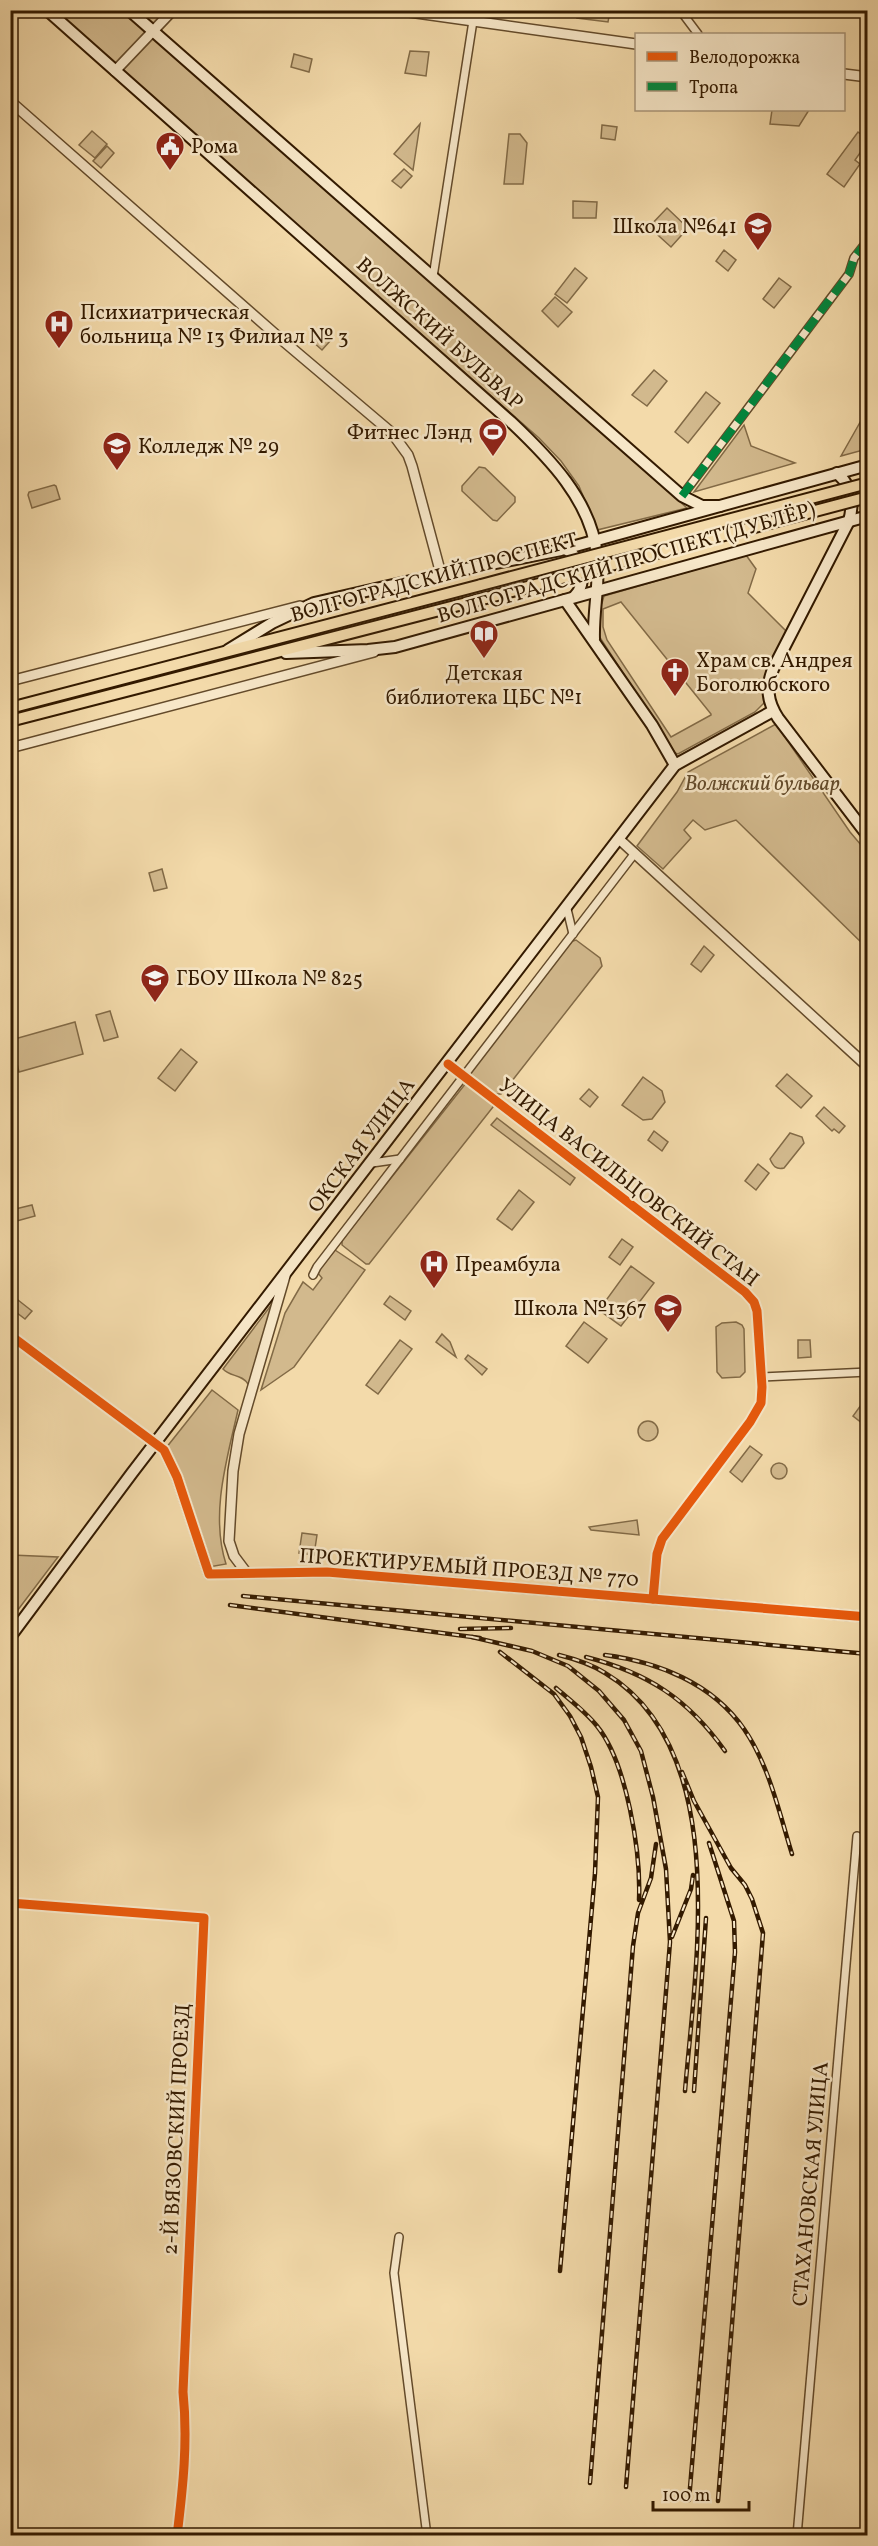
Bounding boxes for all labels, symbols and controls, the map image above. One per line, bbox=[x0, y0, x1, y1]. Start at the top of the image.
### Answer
legend bbox=[635, 33, 845, 111]
text: Велодорожка bbox=[689, 46, 800, 71]
text: Тропа bbox=[689, 76, 738, 101]
public building icon: Рома bbox=[154, 130, 186, 172]
place label: Рома bbox=[191, 133, 238, 162]
school or university icon: Школа №641 bbox=[742, 210, 774, 252]
place label: Школа №641 bbox=[612, 213, 737, 242]
street label: ВОЛЖСКИЙ БУЛЬВАР bbox=[349, 251, 529, 417]
place label: Психиатрическая больница № 13 Филиал № 3 bbox=[80, 299, 349, 352]
hospital icon: Психиатрическая больница № 13 Филиал № 3 bbox=[43, 308, 75, 350]
sports icon: Фитнес Лэнд bbox=[477, 416, 509, 458]
place label: Фитнес Лэнд bbox=[347, 419, 472, 448]
school or university icon: Колледж № 29 bbox=[101, 430, 133, 472]
place label: Колледж № 29 bbox=[138, 433, 279, 462]
street label: ВОЛГОГРАДСКИЙ ПРОСПЕКТ (ДУБЛЁР) bbox=[434, 496, 818, 628]
street label: ВОЛГОГРАДСКИЙ ПРОСПЕКТ bbox=[288, 526, 580, 628]
library icon: Детская библиотека ЦБС №1 bbox=[468, 618, 500, 660]
place label: Храм св. Андрея Боголюбского bbox=[696, 647, 853, 700]
church icon: Храм св. Андрея Боголюбского bbox=[659, 656, 691, 698]
place label: Детская библиотека ЦБС №1 bbox=[386, 660, 582, 713]
park label: Волжский бульвар bbox=[684, 770, 840, 799]
school or university icon: ГБОУ Школа № 825 bbox=[139, 962, 171, 1004]
place label: ГБОУ Школа № 825 bbox=[176, 965, 363, 994]
street label: ОКСКАЯ УЛИЦА bbox=[302, 1072, 423, 1219]
street label: УЛИЦА ВАСИЛЬЦОВСКИЙ СТАН bbox=[492, 1072, 765, 1294]
hospital icon: Преамбула bbox=[418, 1248, 450, 1290]
place label: Преамбула bbox=[455, 1251, 561, 1280]
school or university icon: Школа №1367 bbox=[652, 1292, 684, 1334]
place label: Школа №1367 bbox=[513, 1295, 647, 1324]
street label: ПРОЕКТИРУЕМЫЙ ПРОЕЗД № 770 bbox=[298, 1542, 640, 1595]
street label: 2-Й ВЯЗОВСКИЙ ПРОЕЗД bbox=[156, 2002, 199, 2256]
street label: СТАХАНОВСКАЯ УЛИЦА bbox=[786, 2060, 837, 2308]
scale bar bbox=[653, 2474, 749, 2512]
text: 100 m bbox=[662, 2484, 711, 2509]

